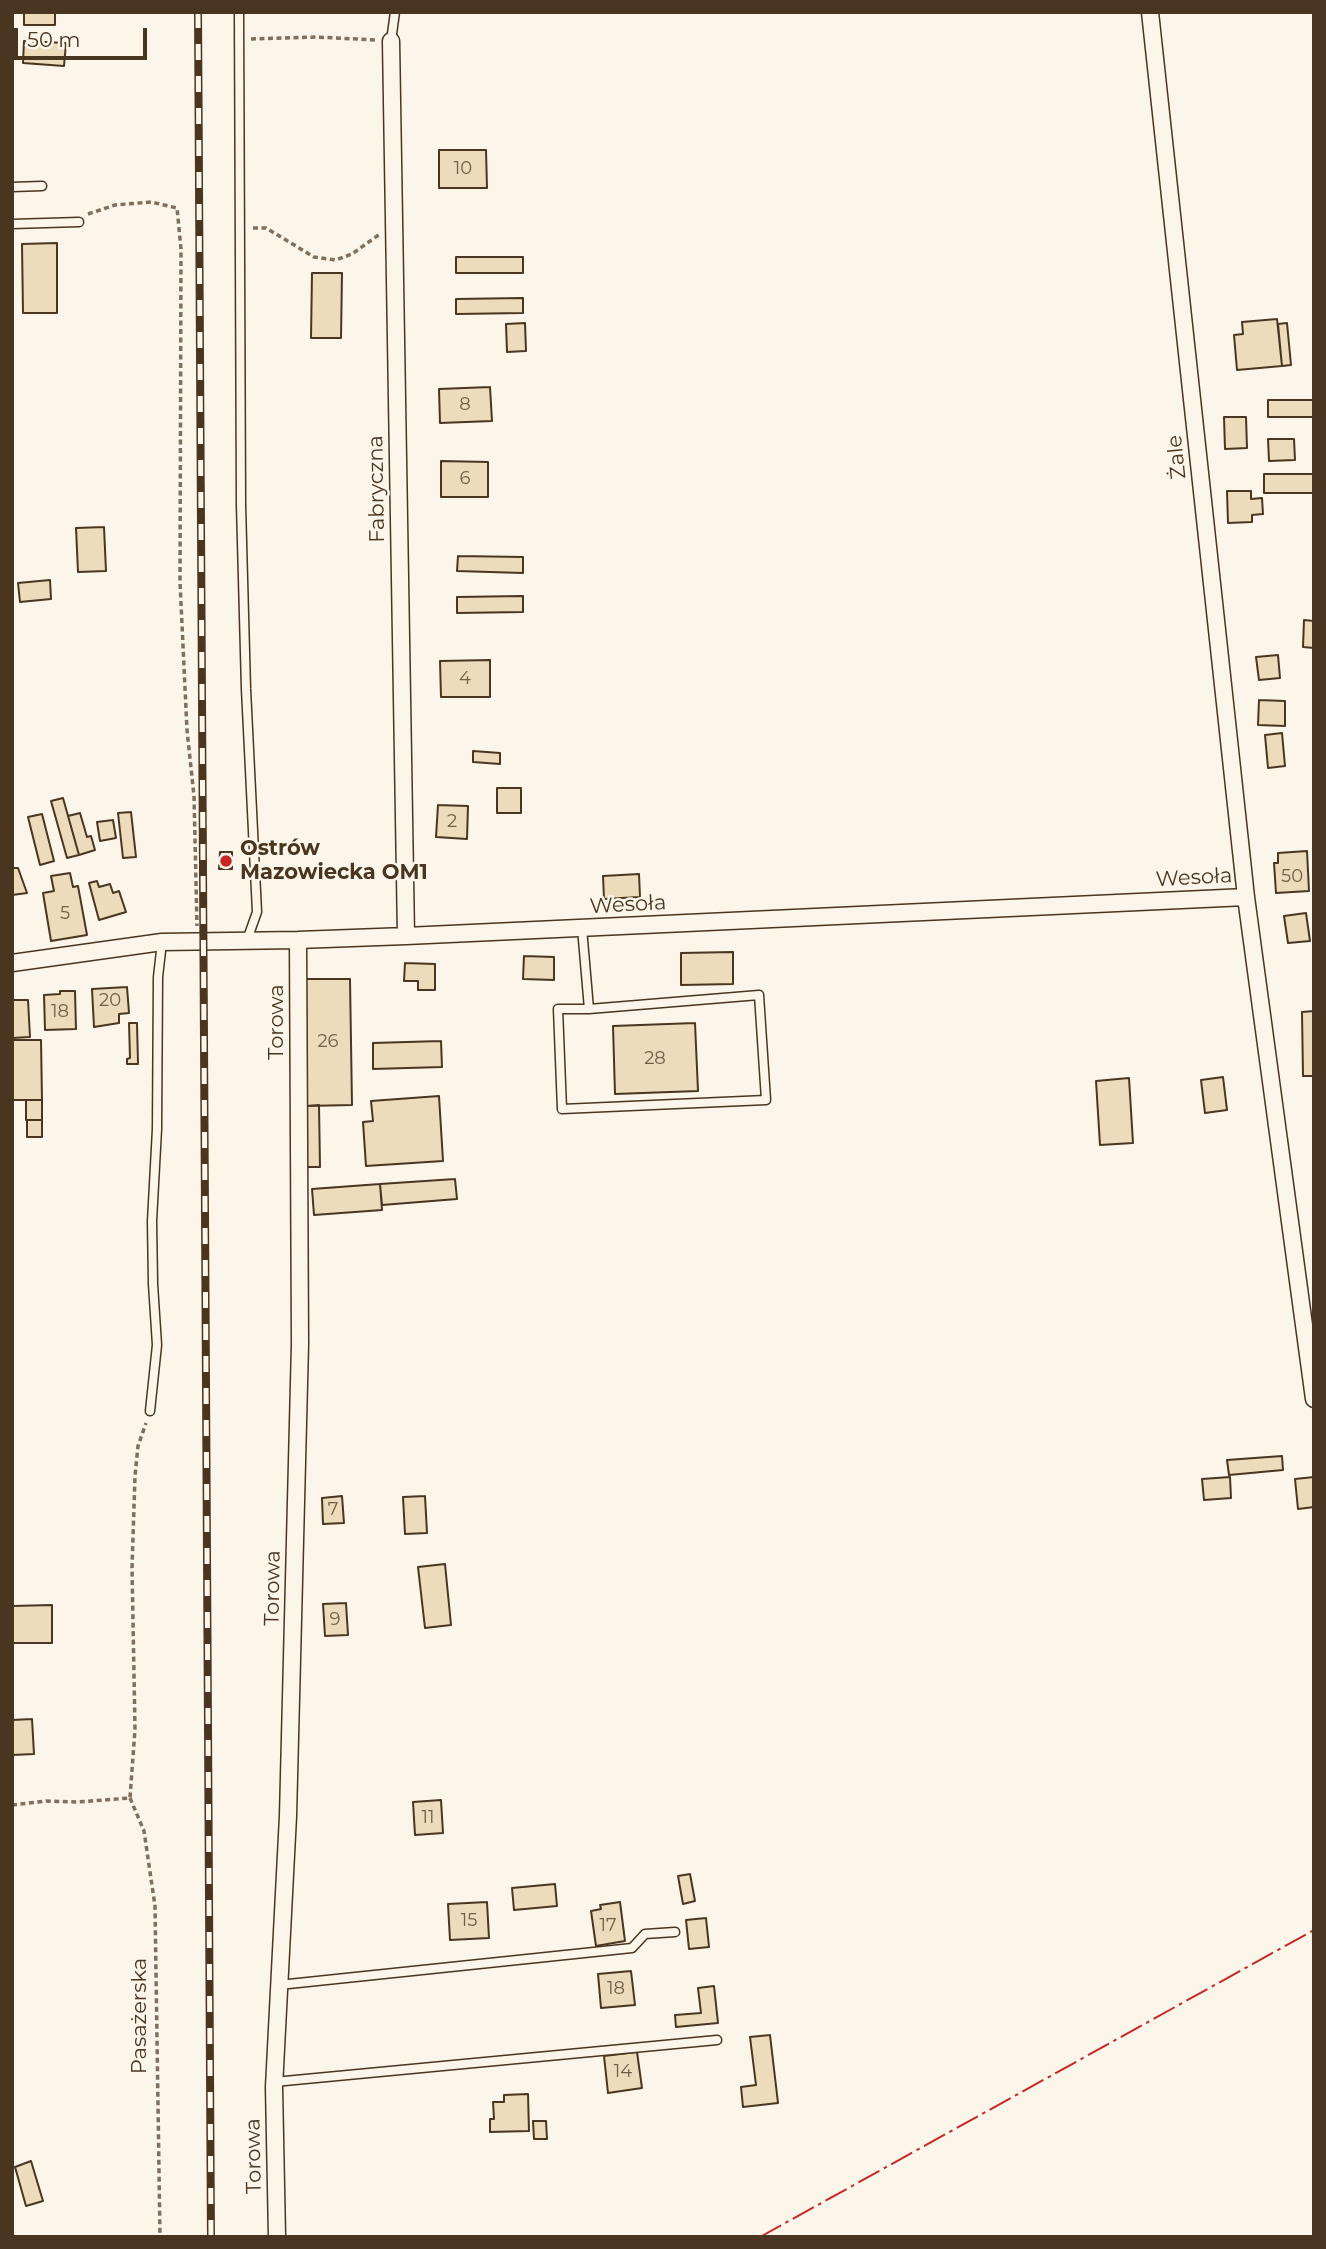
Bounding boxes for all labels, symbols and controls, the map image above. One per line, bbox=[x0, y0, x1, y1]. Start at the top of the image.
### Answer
scale bar bbox=[18, 14, 150, 58]
text: 50 m bbox=[27, 27, 81, 52]
house number: 10 bbox=[454, 158, 472, 180]
house number: 8 bbox=[459, 394, 471, 416]
street label: Żale bbox=[1162, 434, 1192, 480]
street label: Fabryczna bbox=[363, 435, 391, 543]
house number: 6 bbox=[460, 468, 470, 490]
house number: 4 bbox=[459, 668, 471, 690]
house number: 2 bbox=[447, 811, 457, 833]
place label: Ostrów Mazowiecka OM1 bbox=[240, 836, 428, 886]
marker: Ostrów Mazowiecka OM1 bbox=[218, 853, 234, 869]
street label: Wesoła bbox=[1155, 863, 1233, 893]
house number: 50 bbox=[1281, 866, 1303, 888]
street label: Wesoła bbox=[589, 890, 667, 920]
house number: 5 bbox=[60, 903, 70, 925]
street label: Torowa bbox=[264, 984, 290, 1060]
house number: 20 bbox=[99, 990, 121, 1012]
house number: 18 bbox=[51, 1001, 69, 1023]
house number: 26 bbox=[317, 1031, 339, 1053]
house number: 28 bbox=[644, 1048, 666, 1070]
house number: 7 bbox=[328, 1499, 338, 1521]
street label: Torowa bbox=[260, 1550, 286, 1626]
house number: 9 bbox=[330, 1609, 340, 1631]
house number: 11 bbox=[422, 1807, 434, 1829]
house number: 15 bbox=[461, 1910, 477, 1932]
house number: 17 bbox=[599, 1915, 617, 1937]
street label: Pasażerska bbox=[127, 1958, 153, 2074]
house number: 18 bbox=[607, 1978, 625, 2000]
house number: 14 bbox=[614, 2061, 632, 2083]
street label: Torowa bbox=[241, 2118, 267, 2194]

